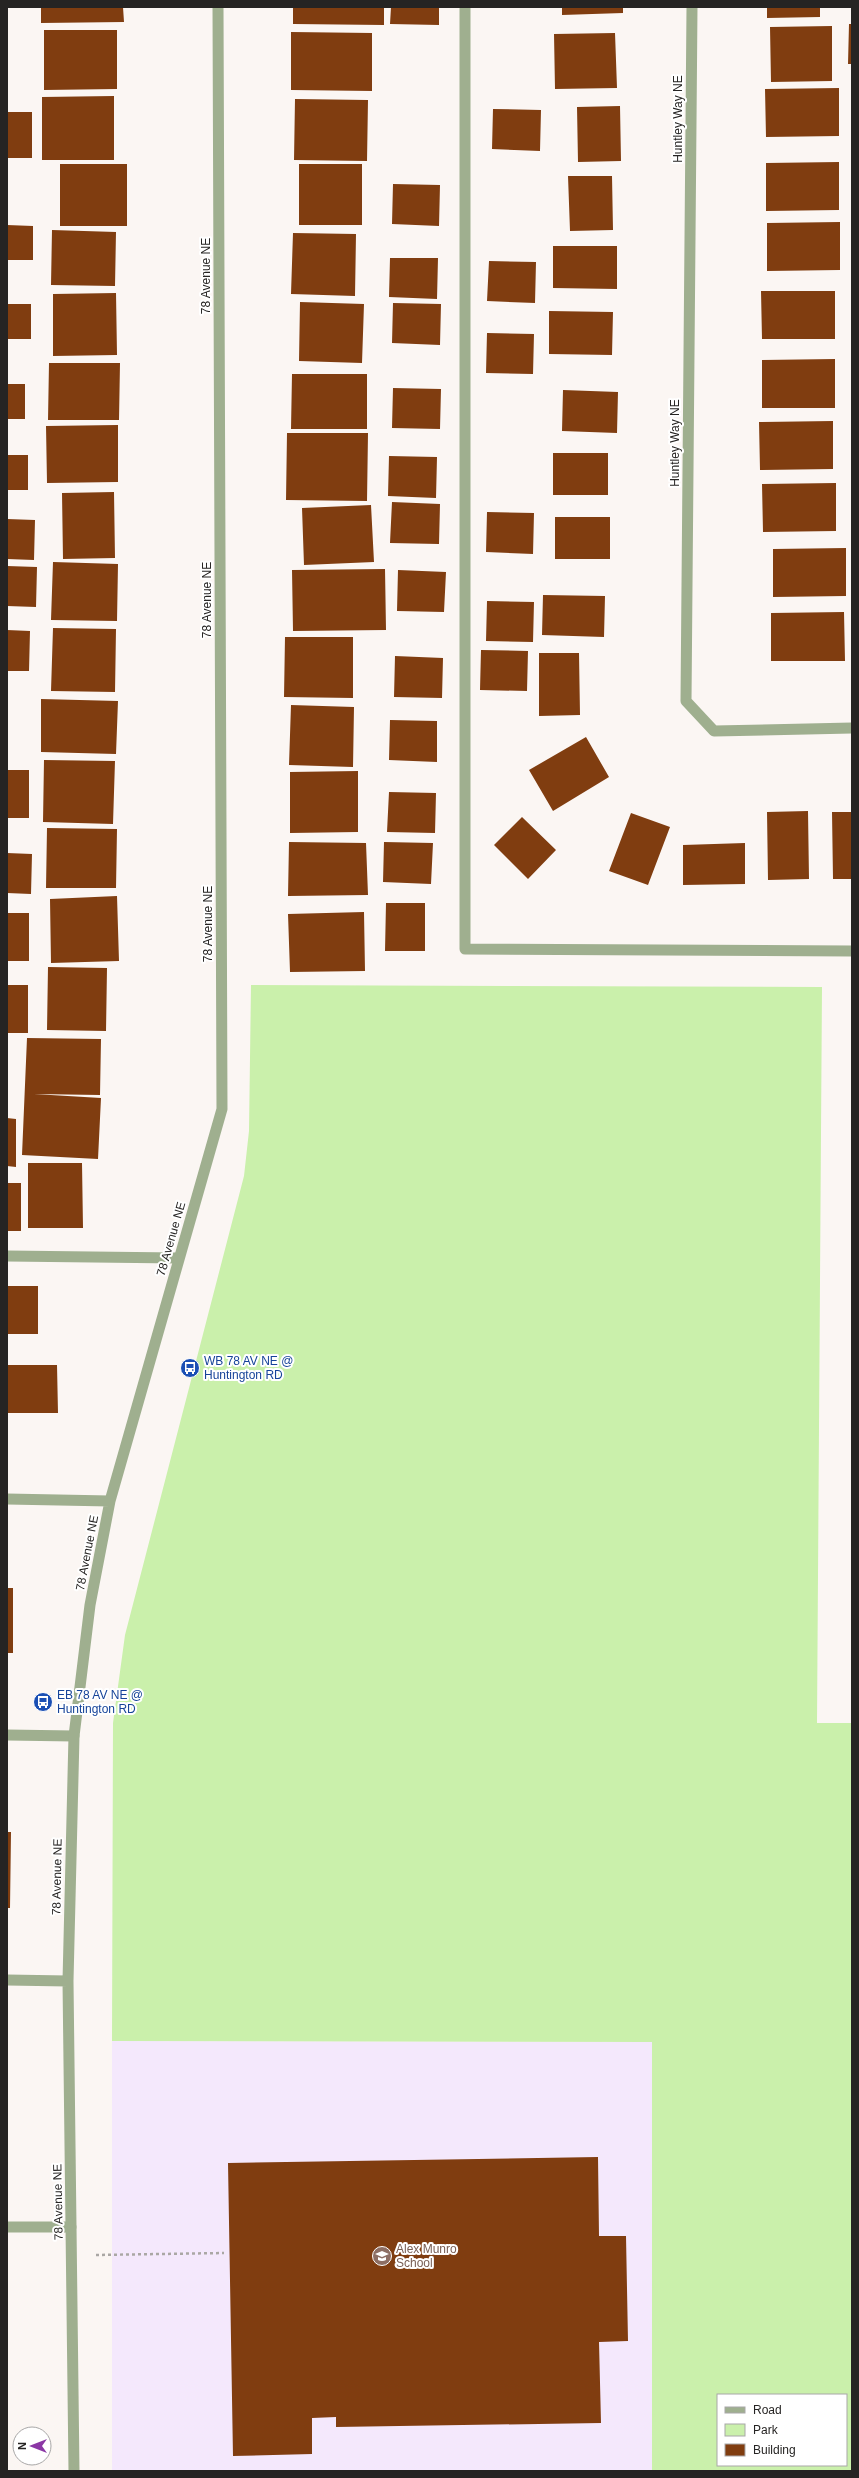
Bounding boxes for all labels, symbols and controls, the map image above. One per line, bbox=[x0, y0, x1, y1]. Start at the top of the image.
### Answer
street label: Huntley Way NE bbox=[671, 75, 685, 163]
street label: 78 Avenue NE bbox=[199, 238, 213, 314]
street label: Huntley Way NE bbox=[668, 399, 682, 487]
street label: 78 Avenue NE bbox=[200, 562, 214, 638]
street label: 78 Avenue NE bbox=[201, 886, 215, 962]
street label: 78 Avenue NE bbox=[154, 1200, 188, 1278]
place label: WB 78 AV NE @ Huntington RD bbox=[204, 1354, 293, 1382]
bus stop icon: WB 78 AV NE @ Huntington RD bbox=[179, 1357, 201, 1379]
street label: 78 Avenue NE bbox=[73, 1514, 101, 1592]
place label: EB 78 AV NE @ Huntington RD bbox=[57, 1688, 143, 1716]
bus stop icon: EB 78 AV NE @ Huntington RD bbox=[32, 1691, 54, 1713]
street label: 78 Avenue NE bbox=[49, 1839, 65, 1915]
street label: 78 Avenue NE bbox=[50, 2164, 66, 2240]
place label: Alex Munro School bbox=[396, 2242, 457, 2270]
school or university icon: Alex Munro School bbox=[371, 2245, 393, 2267]
legend bbox=[717, 2394, 847, 2466]
text: Road bbox=[753, 2403, 782, 2417]
text: Park bbox=[753, 2423, 779, 2437]
north arrow bbox=[12, 2426, 52, 2466]
text: N bbox=[16, 2442, 28, 2450]
text: Building bbox=[753, 2443, 796, 2457]

